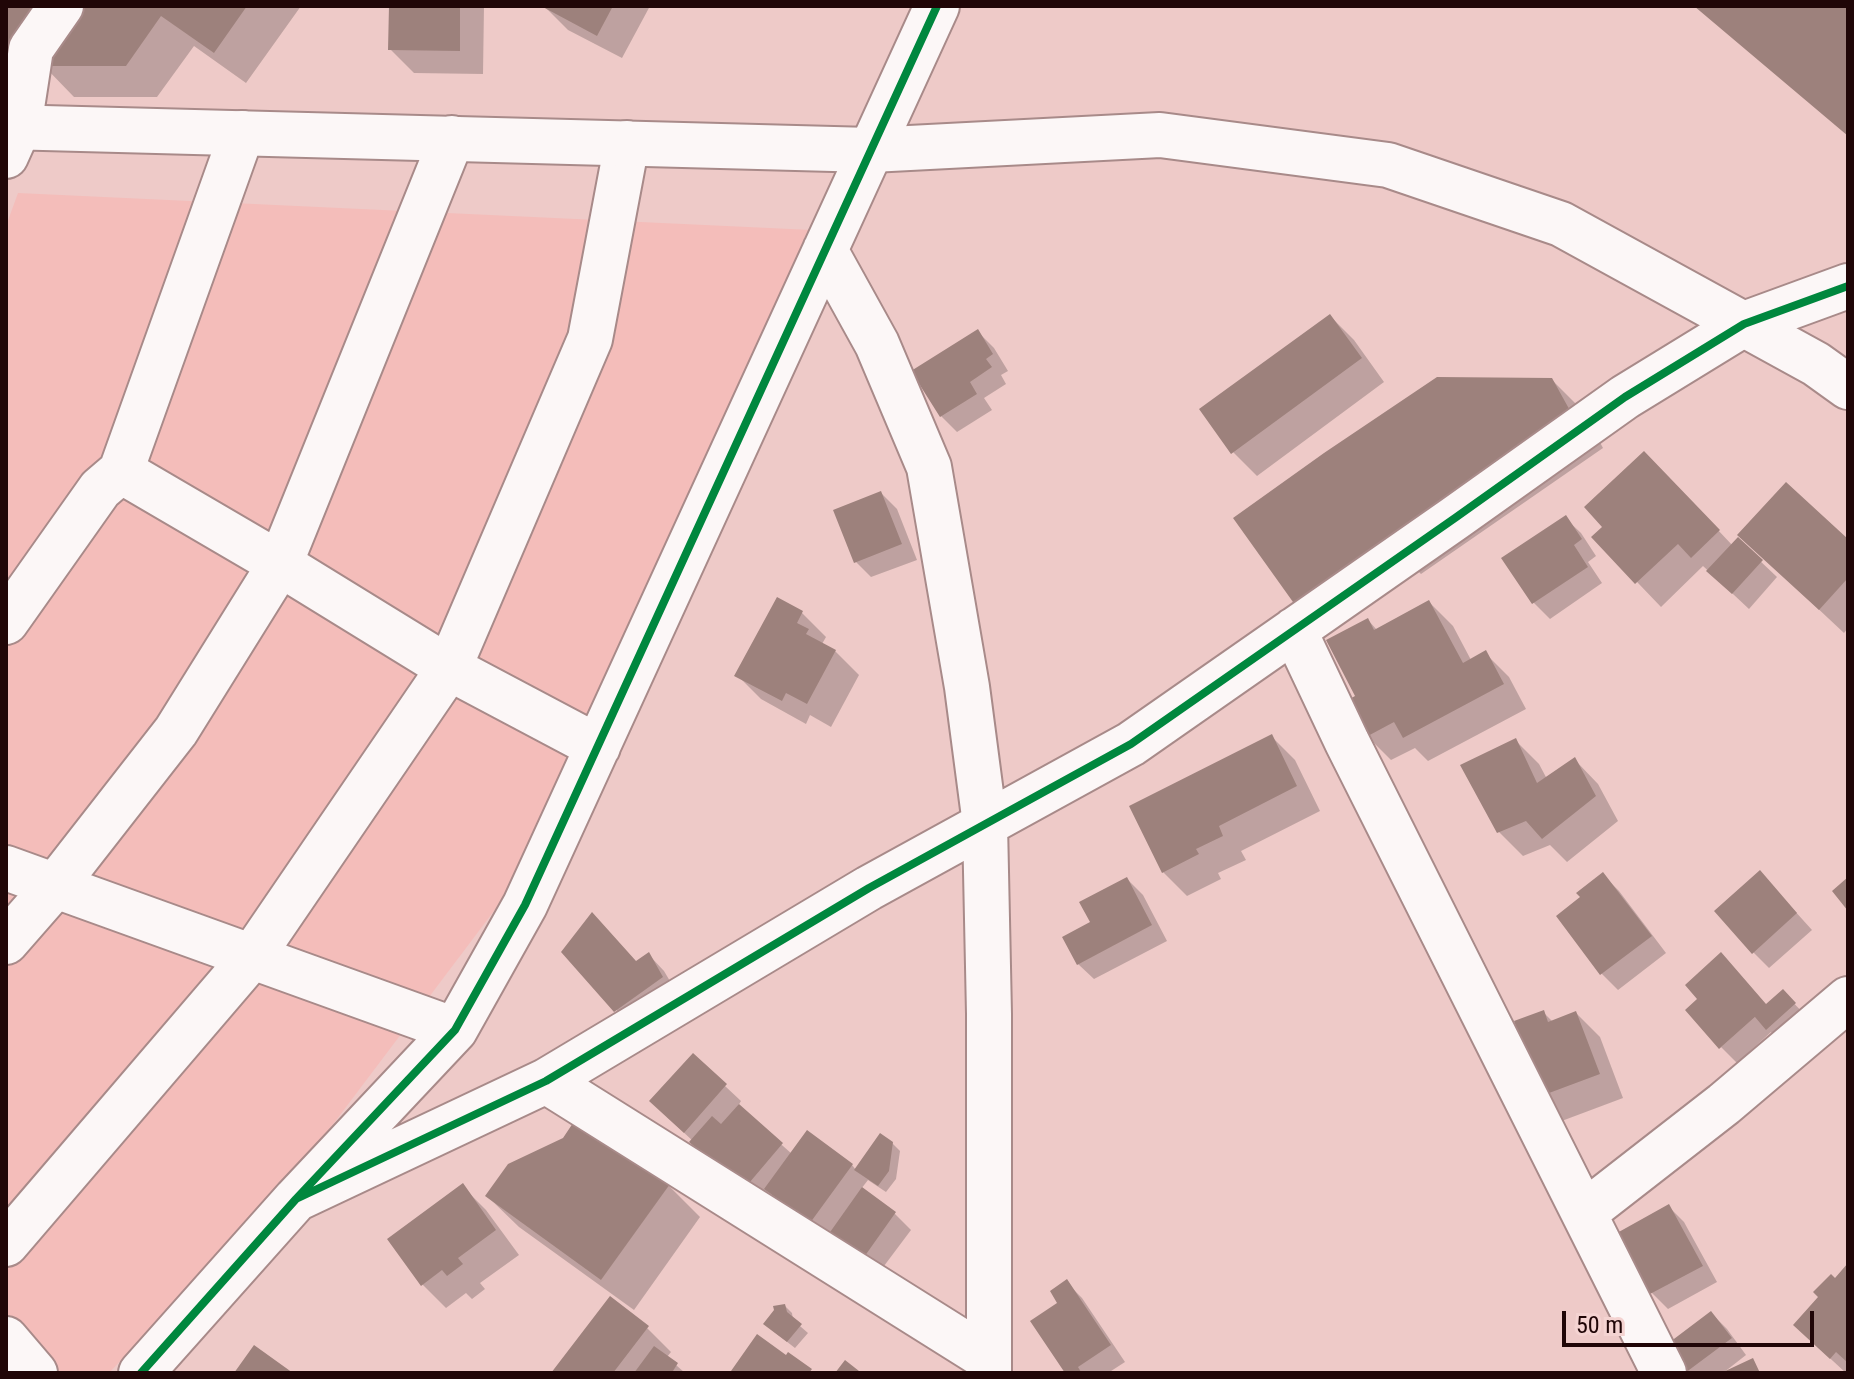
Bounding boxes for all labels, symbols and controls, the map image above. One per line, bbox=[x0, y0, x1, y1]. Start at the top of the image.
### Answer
scale bar bbox=[1566, 1295, 1818, 1345]
text: 50 m bbox=[1576, 1311, 1623, 1339]

